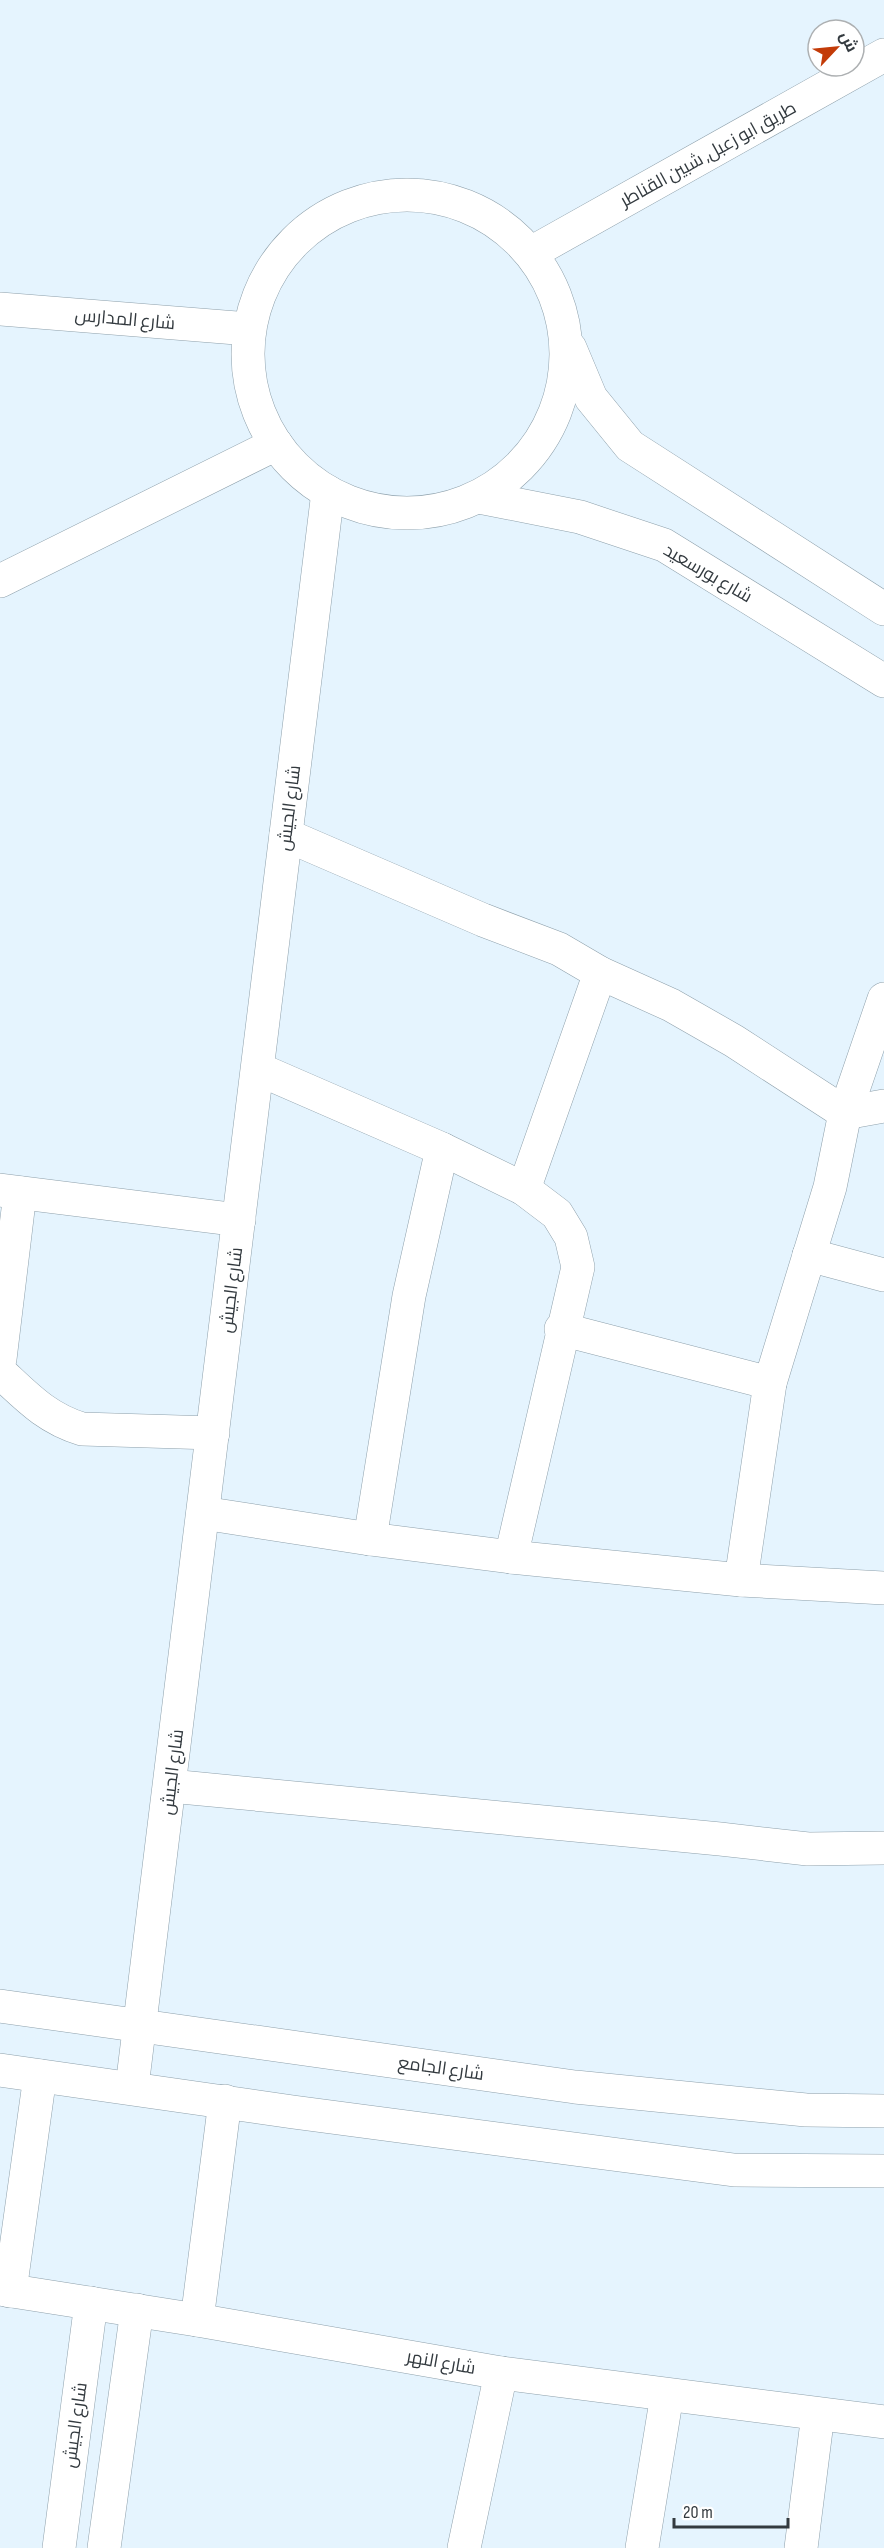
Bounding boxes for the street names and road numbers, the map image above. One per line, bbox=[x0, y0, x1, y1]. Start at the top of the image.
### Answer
street label: طريق ابو زعبل, شبين القناطر bbox=[616, 97, 800, 213]
street label: شارع المدارس bbox=[74, 305, 176, 335]
street label: شارع بورسعيد bbox=[659, 540, 756, 608]
street label: شارع الجيش bbox=[274, 764, 306, 852]
street label: شارع الجيش bbox=[216, 1246, 248, 1334]
street label: شارع الجيش bbox=[157, 1728, 189, 1816]
street label: شارع الجامع bbox=[396, 2052, 485, 2086]
street label: شارع النهر bbox=[403, 2346, 477, 2380]
street label: شارع الجيش bbox=[59, 2381, 93, 2469]

